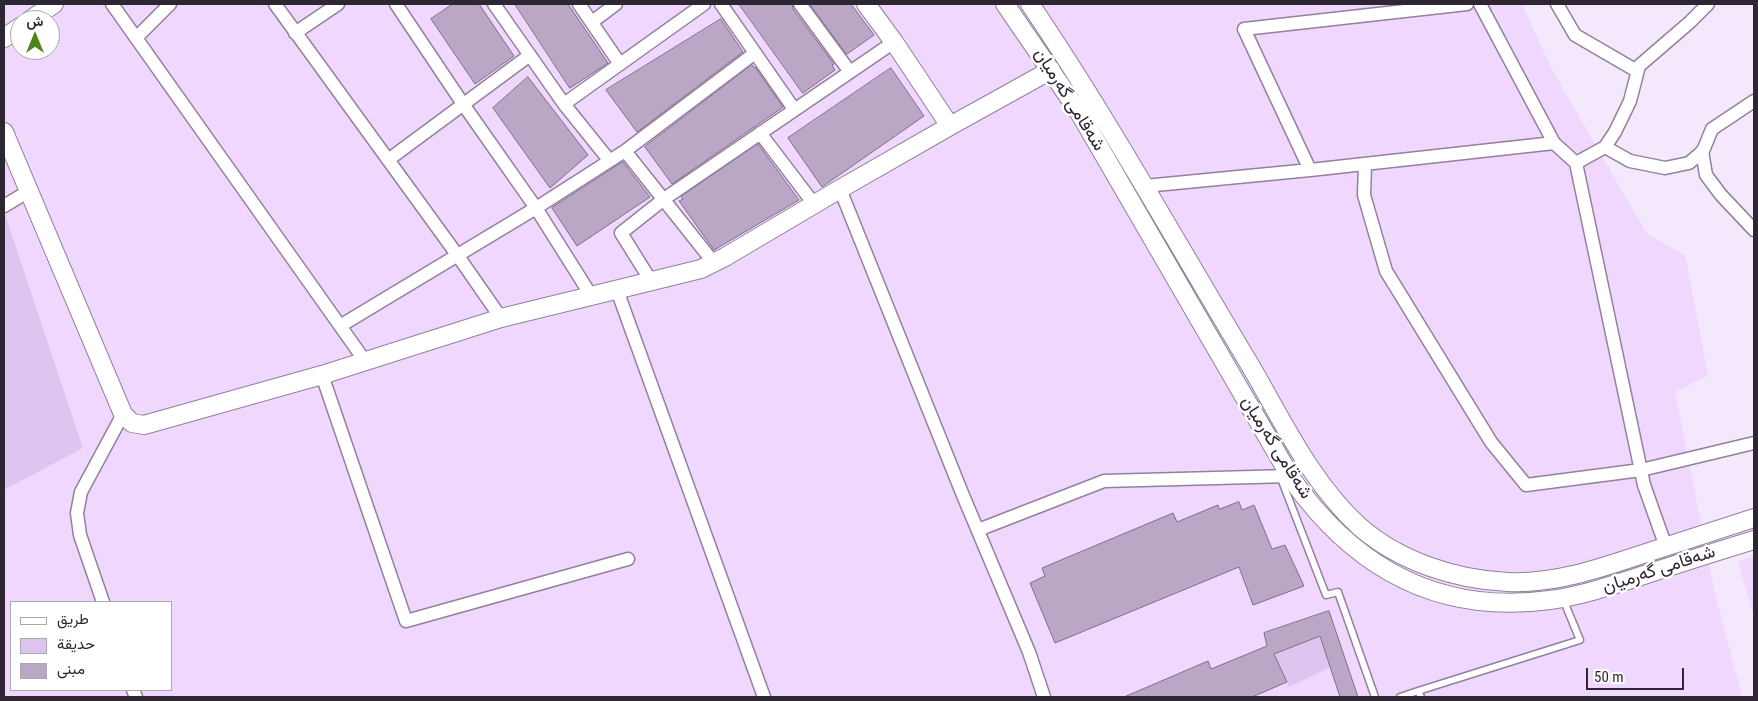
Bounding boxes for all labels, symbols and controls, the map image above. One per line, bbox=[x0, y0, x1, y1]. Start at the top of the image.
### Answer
north arrow bbox=[10, 10, 60, 60]
text: ش bbox=[27, 13, 43, 29]
street label: شەقامی گەرمیان bbox=[1029, 45, 1109, 155]
street label: شەقامی گەرمیان bbox=[1236, 393, 1316, 503]
street label: شەقامی گەرمیان bbox=[1600, 542, 1718, 598]
legend bbox=[10, 601, 172, 691]
text: طريق bbox=[57, 610, 89, 628]
text: حديقة bbox=[57, 635, 95, 653]
scale bar bbox=[1588, 658, 1686, 690]
text: مبنى bbox=[57, 660, 85, 678]
text: 50 m bbox=[1594, 668, 1624, 686]

